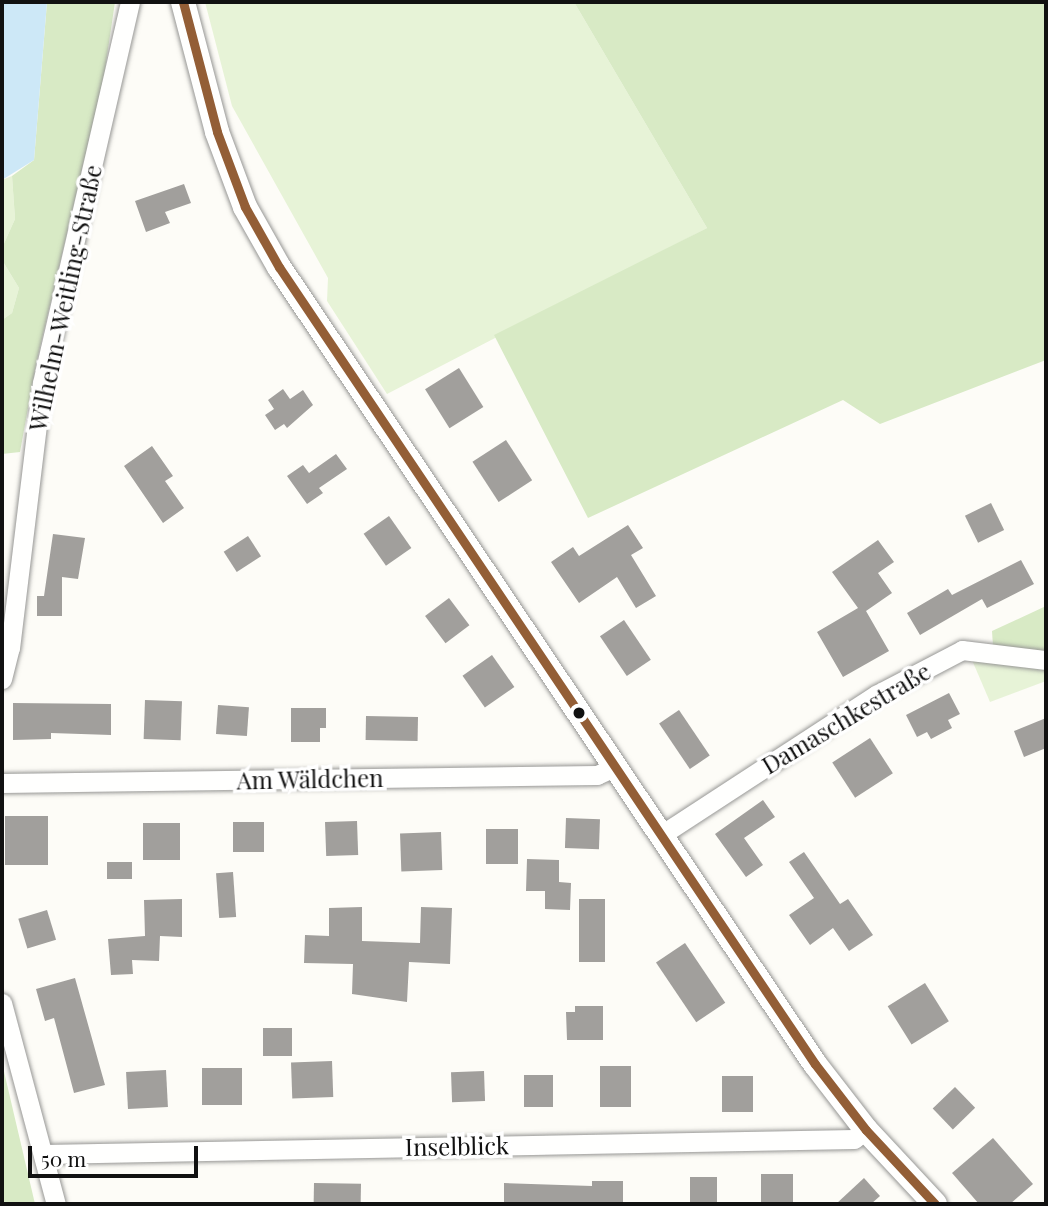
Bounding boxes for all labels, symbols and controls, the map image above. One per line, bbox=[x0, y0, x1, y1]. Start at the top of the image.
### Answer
street label: Wilhelm-Weitling-Straße bbox=[23, 162, 107, 434]
street label: Damaschkestraße bbox=[756, 656, 936, 780]
unlabelled marker bbox=[572, 706, 586, 720]
street label: Am Wäldchen bbox=[236, 763, 384, 795]
street label: Inselblick bbox=[405, 1131, 509, 1161]
scale bar bbox=[32, 1132, 201, 1176]
text: 50 m bbox=[41, 1144, 86, 1172]

